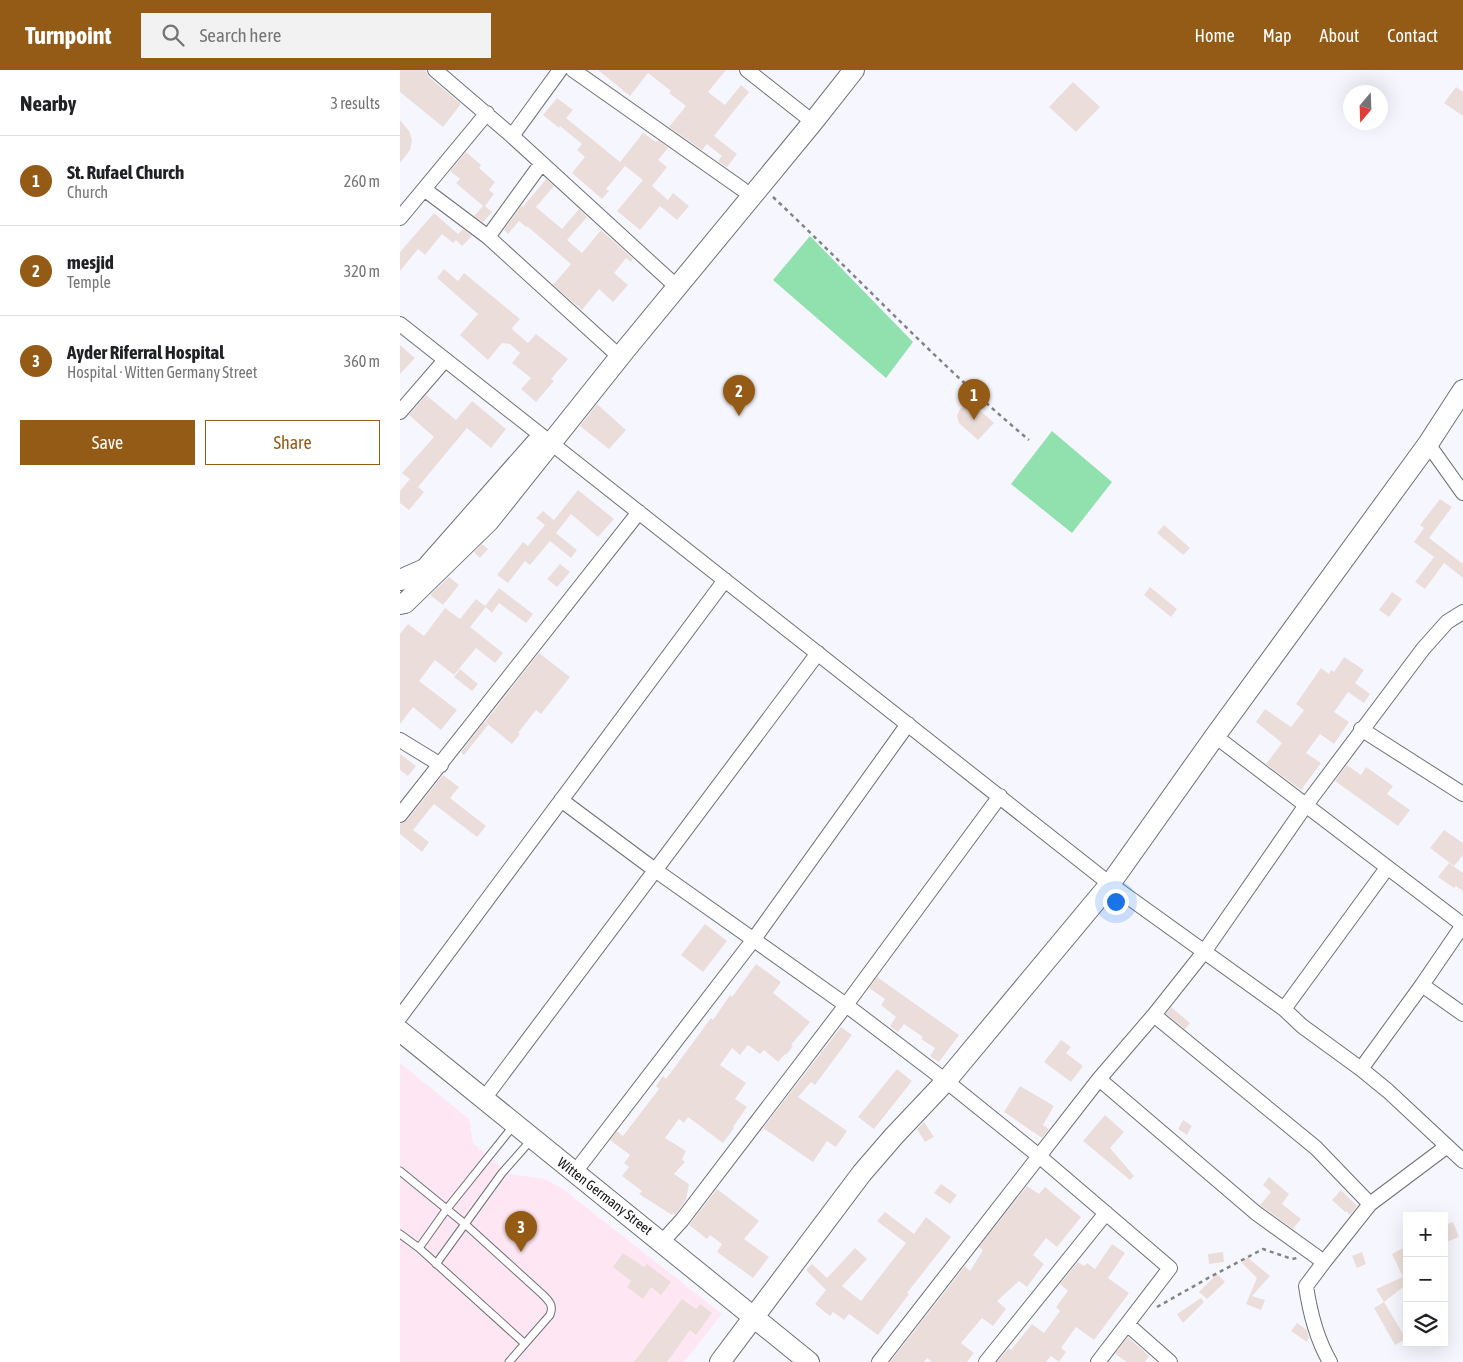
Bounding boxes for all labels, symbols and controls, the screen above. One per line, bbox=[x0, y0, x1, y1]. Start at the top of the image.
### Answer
search box bbox=[141, 13, 491, 58]
icon: search bbox=[159, 21, 187, 49]
text: Turnpoint bbox=[25, 22, 111, 49]
text: Search here bbox=[199, 24, 281, 46]
text: Home bbox=[1195, 25, 1235, 46]
text: Map bbox=[1263, 25, 1292, 46]
text: About bbox=[1320, 25, 1359, 46]
text: Contact bbox=[1387, 25, 1438, 46]
north arrow bbox=[1343, 85, 1388, 130]
text: Nearby bbox=[20, 91, 76, 115]
text: 3 results bbox=[330, 94, 380, 112]
text: St. Rufael Church bbox=[67, 161, 184, 183]
text: 1 bbox=[32, 172, 40, 190]
text: 260 m bbox=[344, 172, 380, 190]
text: Church bbox=[67, 183, 108, 201]
text: mesjid bbox=[67, 251, 114, 273]
text: 2 bbox=[32, 262, 40, 280]
text: 320 m bbox=[344, 262, 380, 280]
text: Temple bbox=[67, 273, 111, 291]
text: Ayder Riferral Hospital bbox=[67, 341, 224, 363]
text: 3 bbox=[32, 352, 40, 370]
text: 360 m bbox=[344, 352, 380, 370]
text: Hospital · Witten Germany Street bbox=[67, 363, 257, 381]
pin: 2 bbox=[723, 375, 755, 416]
pin: 1 bbox=[958, 379, 990, 420]
button: Save bbox=[20, 420, 195, 465]
button: Share bbox=[205, 420, 380, 465]
your location bbox=[1103, 889, 1129, 915]
street label: Witten Germany Street bbox=[554, 1154, 656, 1238]
pin: 3 bbox=[505, 1211, 537, 1252]
map controls bbox=[1403, 1212, 1448, 1347]
button: + bbox=[1403, 1212, 1448, 1257]
button: − bbox=[1403, 1257, 1448, 1302]
button: layers bbox=[1403, 1302, 1448, 1347]

